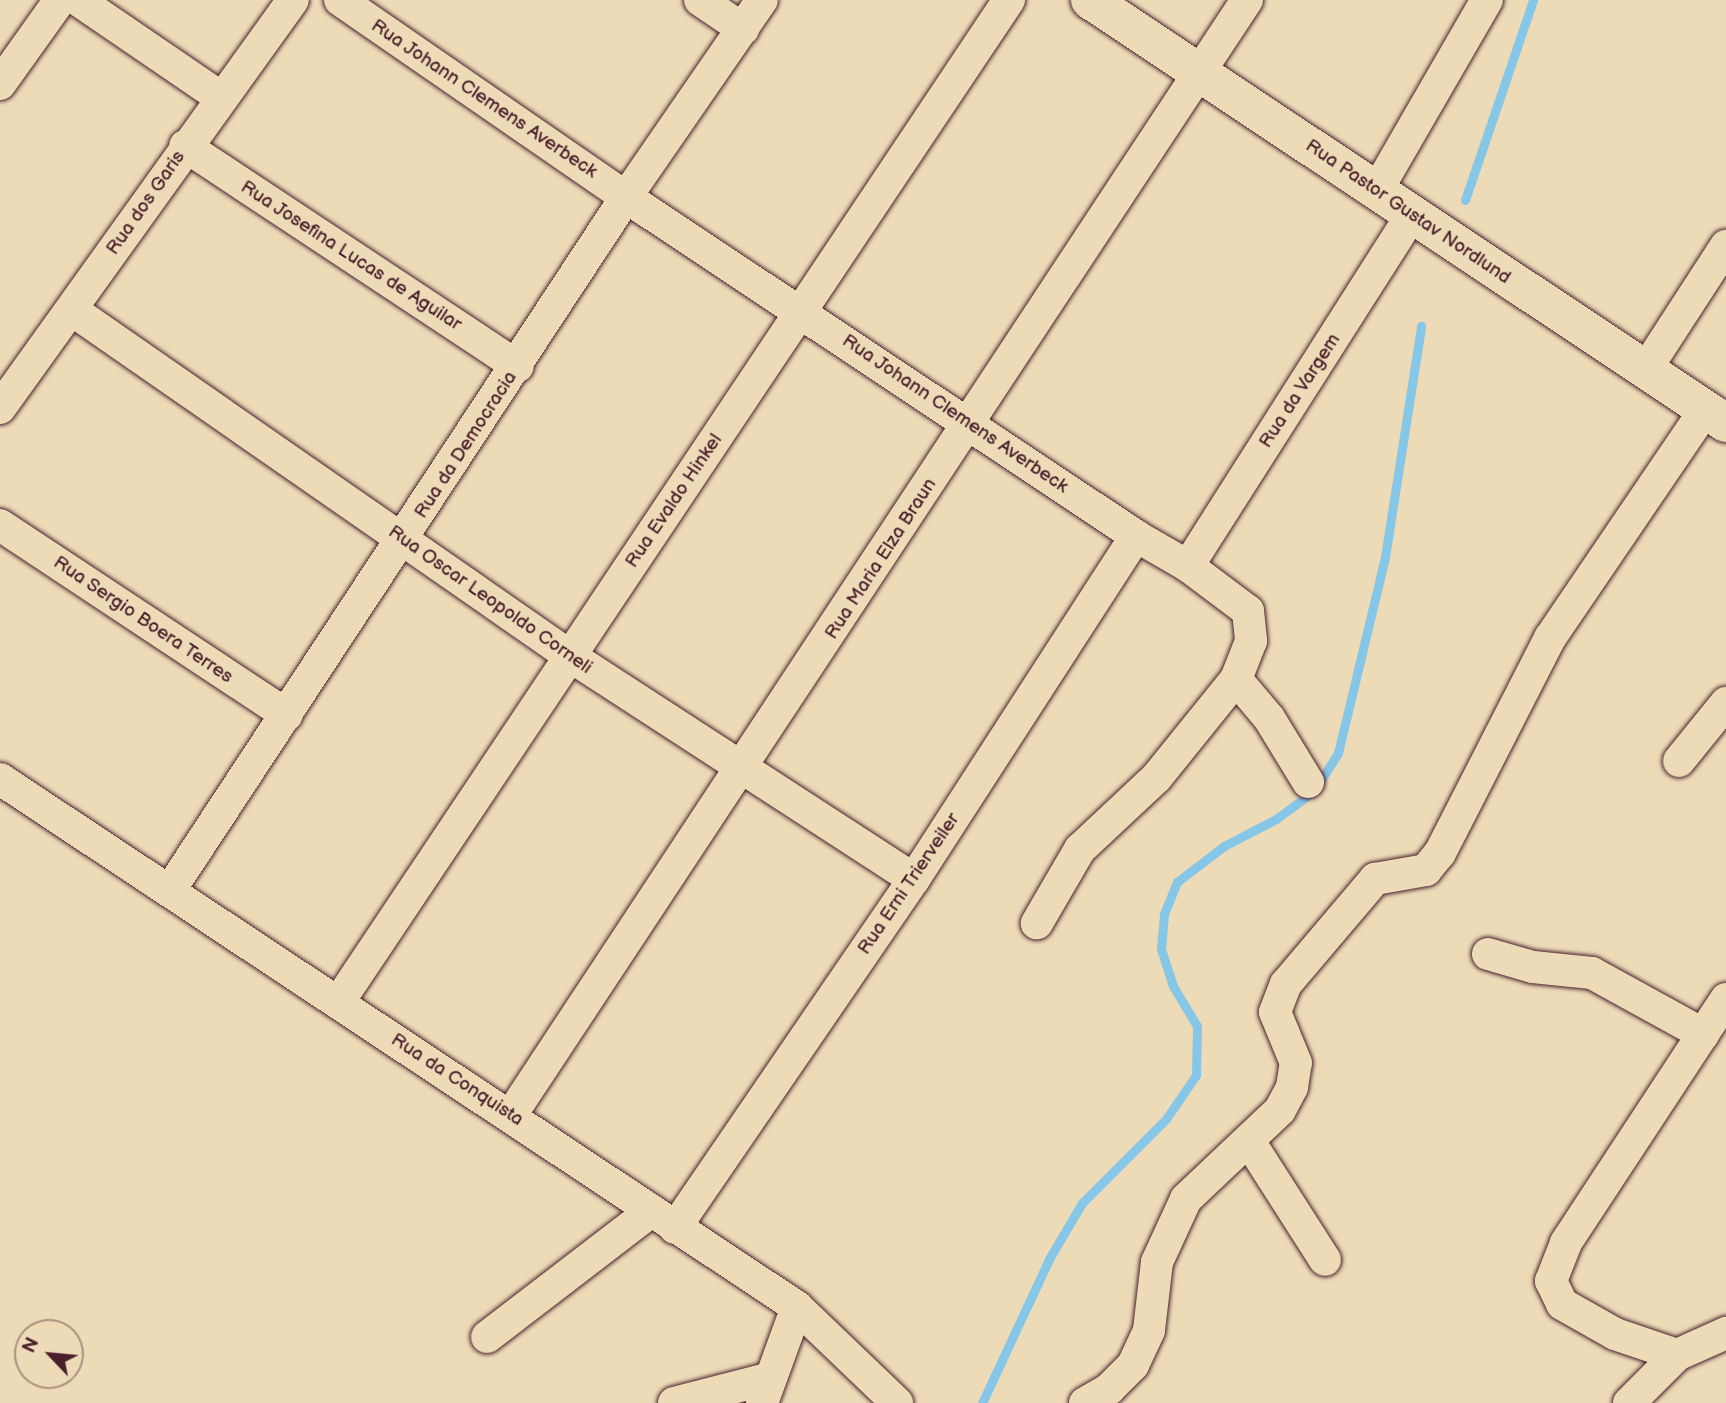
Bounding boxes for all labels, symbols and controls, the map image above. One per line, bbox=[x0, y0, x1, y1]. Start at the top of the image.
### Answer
street label: Rua Johann Clemens Averbeck bbox=[366, 14, 602, 184]
street label: Rua Pastor Gustav Nordlund bbox=[1301, 135, 1515, 289]
street label: Rua dos Garis bbox=[102, 147, 190, 259]
street label: Rua Josefina Lucas de Aguilar bbox=[236, 176, 466, 336]
street label: Rua Johann Clemens Averbeck bbox=[837, 329, 1073, 499]
street label: Rua da Vargem bbox=[1254, 329, 1346, 453]
street label: Rua da Democracia bbox=[410, 367, 522, 523]
street label: Rua Evaldo Hinkel bbox=[621, 430, 727, 572]
street label: Rua Maria Elza Braun bbox=[820, 474, 942, 644]
street label: Rua Oscar Leopoldo Corneli bbox=[384, 521, 596, 679]
street label: Rua Sergio Boera Terres bbox=[48, 551, 238, 689]
street label: Rua Erni Trierveiler bbox=[853, 809, 965, 959]
street label: Rua da Conquista bbox=[387, 1029, 527, 1131]
north arrow bbox=[14, 1319, 84, 1389]
text: N bbox=[18, 1334, 45, 1357]

